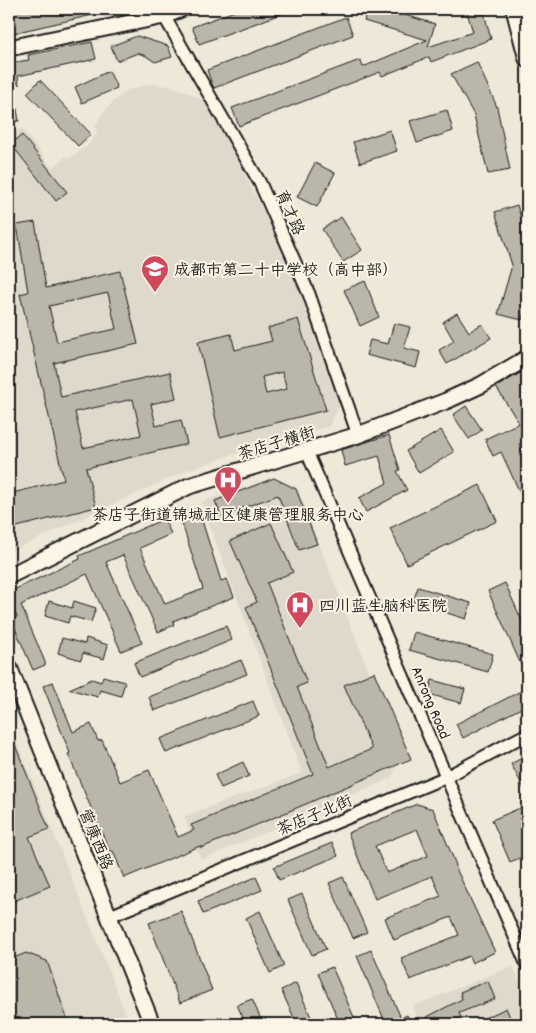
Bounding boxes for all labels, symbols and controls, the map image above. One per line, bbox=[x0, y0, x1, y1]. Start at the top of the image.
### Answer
street label: 育才路 bbox=[268, 186, 309, 240]
school or university icon: 成都市第二十中学校（高中部） bbox=[140, 254, 170, 293]
place label: 成都市第二十中学校（高中部） bbox=[174, 260, 398, 283]
street label: 茶店子横街 bbox=[235, 422, 318, 467]
hospital icon: 茶店子街道锦城社区健康管理服务中心 bbox=[213, 465, 243, 504]
place label: 茶店子街道锦城社区健康管理服务中心 bbox=[92, 505, 364, 528]
hospital icon: 四川蓝生脑科医院 bbox=[285, 590, 315, 629]
place label: 四川蓝生脑科医院 bbox=[319, 596, 447, 619]
street label: Anrong Road bbox=[404, 663, 455, 743]
street label: 茶店子北街 bbox=[274, 790, 356, 843]
street label: 营康西路 bbox=[72, 806, 117, 874]

